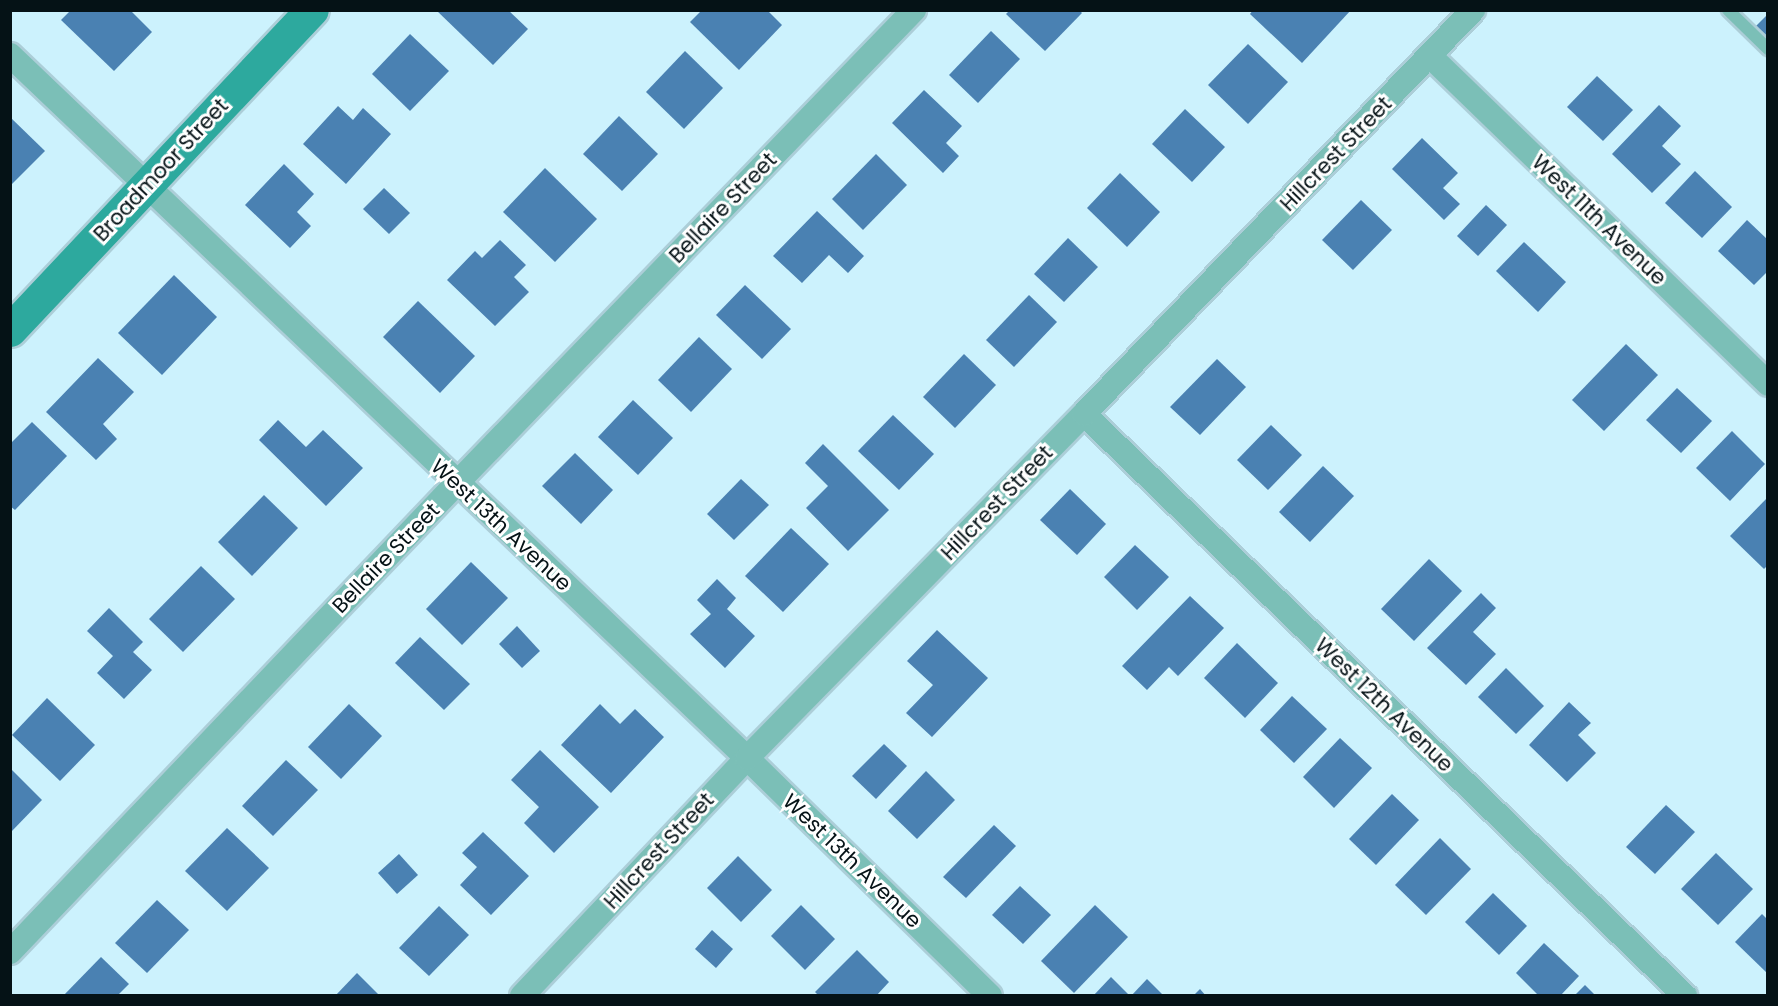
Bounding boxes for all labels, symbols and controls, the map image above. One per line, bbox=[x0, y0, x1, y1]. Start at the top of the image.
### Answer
street label: Hillcrest Street bbox=[1275, 92, 1397, 216]
street label: Broadmoor Street bbox=[88, 93, 234, 247]
street label: Bellaire Street bbox=[664, 148, 782, 268]
street label: West 11th Avenue bbox=[1527, 150, 1671, 290]
street label: Hillcrest Street bbox=[936, 441, 1058, 565]
street label: West 13th Avenue bbox=[426, 454, 576, 596]
street label: Bellaire Street bbox=[327, 498, 445, 618]
street label: West 12th Avenue bbox=[1310, 633, 1458, 777]
street label: Hillcrest Street bbox=[599, 788, 719, 914]
street label: West 13th Avenue bbox=[778, 789, 926, 933]

